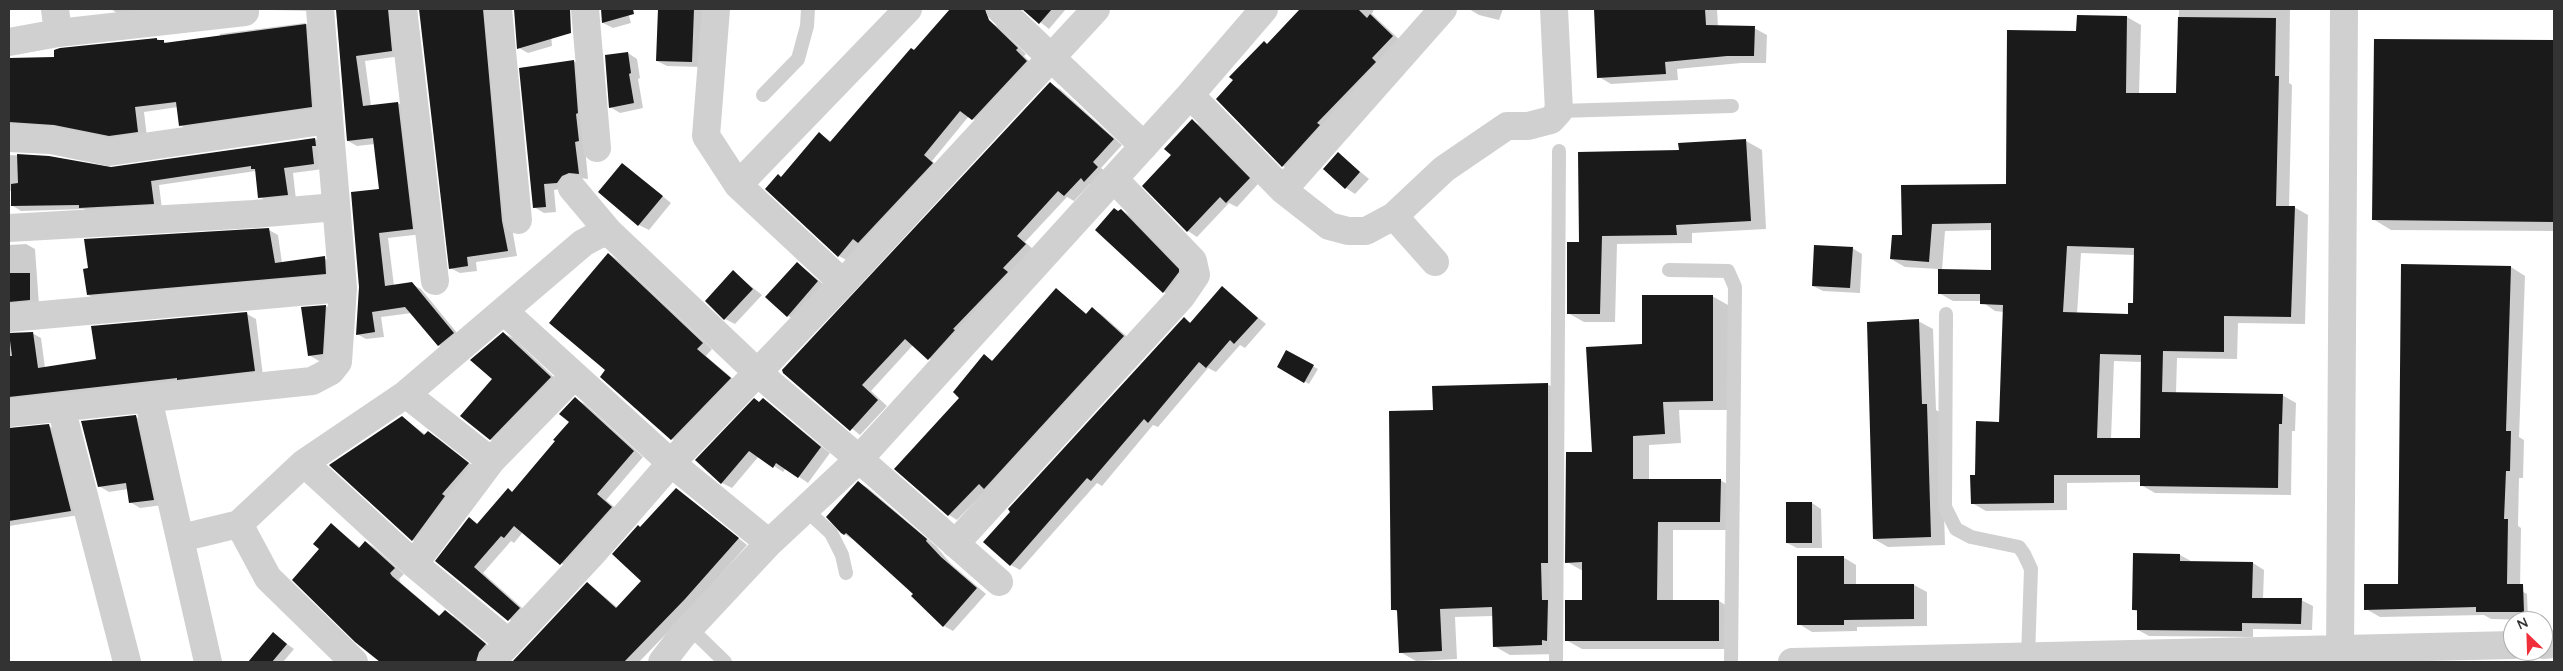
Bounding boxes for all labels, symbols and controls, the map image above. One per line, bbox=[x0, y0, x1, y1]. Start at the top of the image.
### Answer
north arrow bbox=[2503, 611, 2553, 661]
text: N bbox=[2514, 613, 2531, 634]

